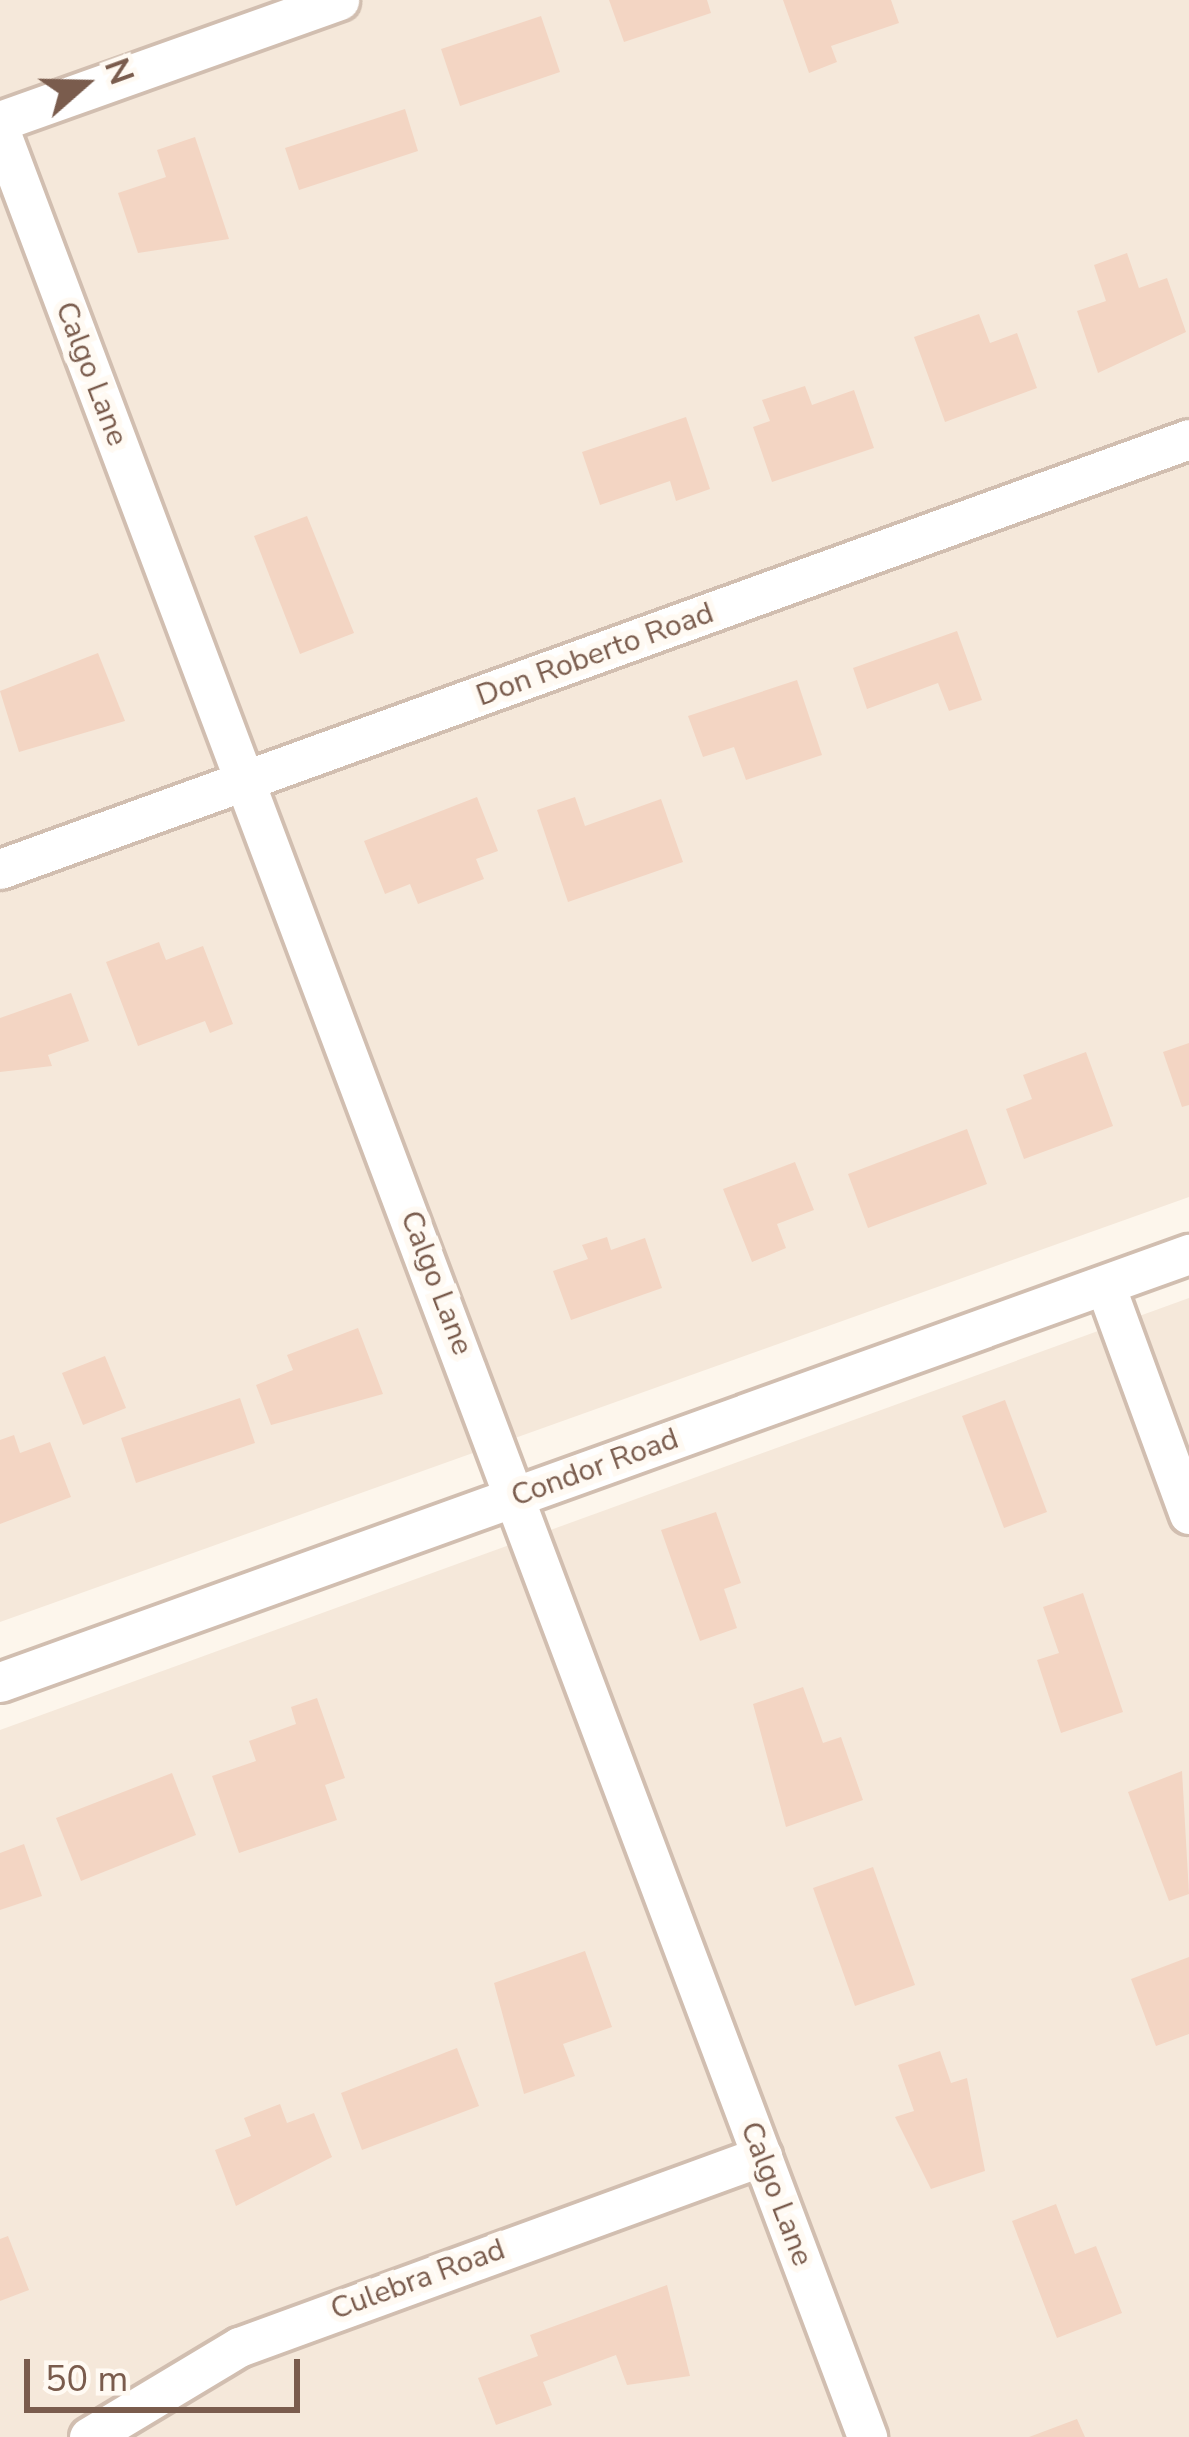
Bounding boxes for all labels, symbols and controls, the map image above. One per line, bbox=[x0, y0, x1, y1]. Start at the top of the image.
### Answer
north arrow bbox=[24, 24, 144, 144]
text: N bbox=[93, 52, 144, 91]
street label: Calgo Lane bbox=[47, 297, 135, 451]
street label: Don Roberto Road bbox=[472, 595, 718, 715]
street label: Calgo Lane bbox=[392, 1206, 480, 1360]
street label: Condor Road bbox=[506, 1421, 684, 1515]
street label: Calgo Lane bbox=[732, 2117, 820, 2271]
street label: Culebra Road bbox=[326, 2232, 510, 2328]
scale bar bbox=[30, 2335, 306, 2409]
text: 50 m bbox=[45, 2355, 128, 2404]

